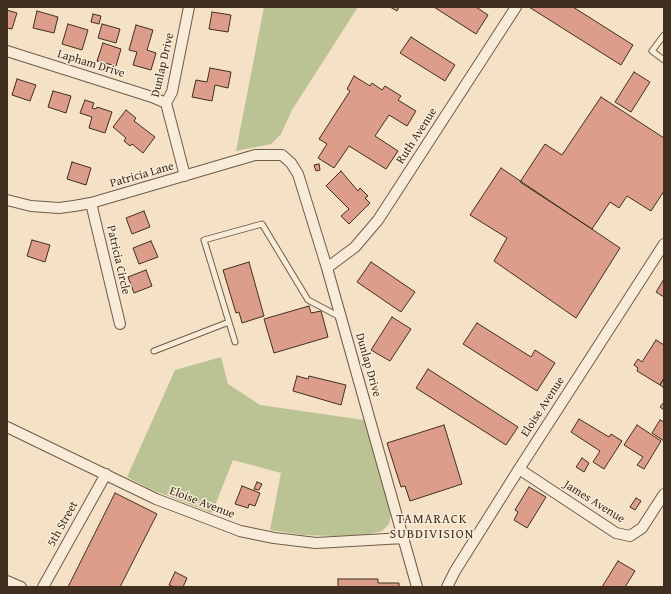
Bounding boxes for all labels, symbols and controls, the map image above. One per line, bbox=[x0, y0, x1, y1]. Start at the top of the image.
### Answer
street label: Dunlap Drive bbox=[149, 31, 177, 99]
street label: Lapham Drive bbox=[56, 47, 126, 81]
street label: Ruth Avenue bbox=[394, 105, 440, 167]
street label: Patricia Lane bbox=[109, 159, 175, 191]
street label: Patricia Circle bbox=[103, 224, 133, 296]
street label: Dunlap Drive bbox=[352, 331, 384, 399]
street label: Eloise Avenue bbox=[518, 374, 568, 440]
street label: James Avenue bbox=[561, 478, 627, 526]
street label: Eloise Avenue bbox=[167, 484, 237, 522]
street label: 5th Street bbox=[45, 499, 81, 549]
district label: TAMARACK SUBDIVISION bbox=[390, 512, 474, 543]

